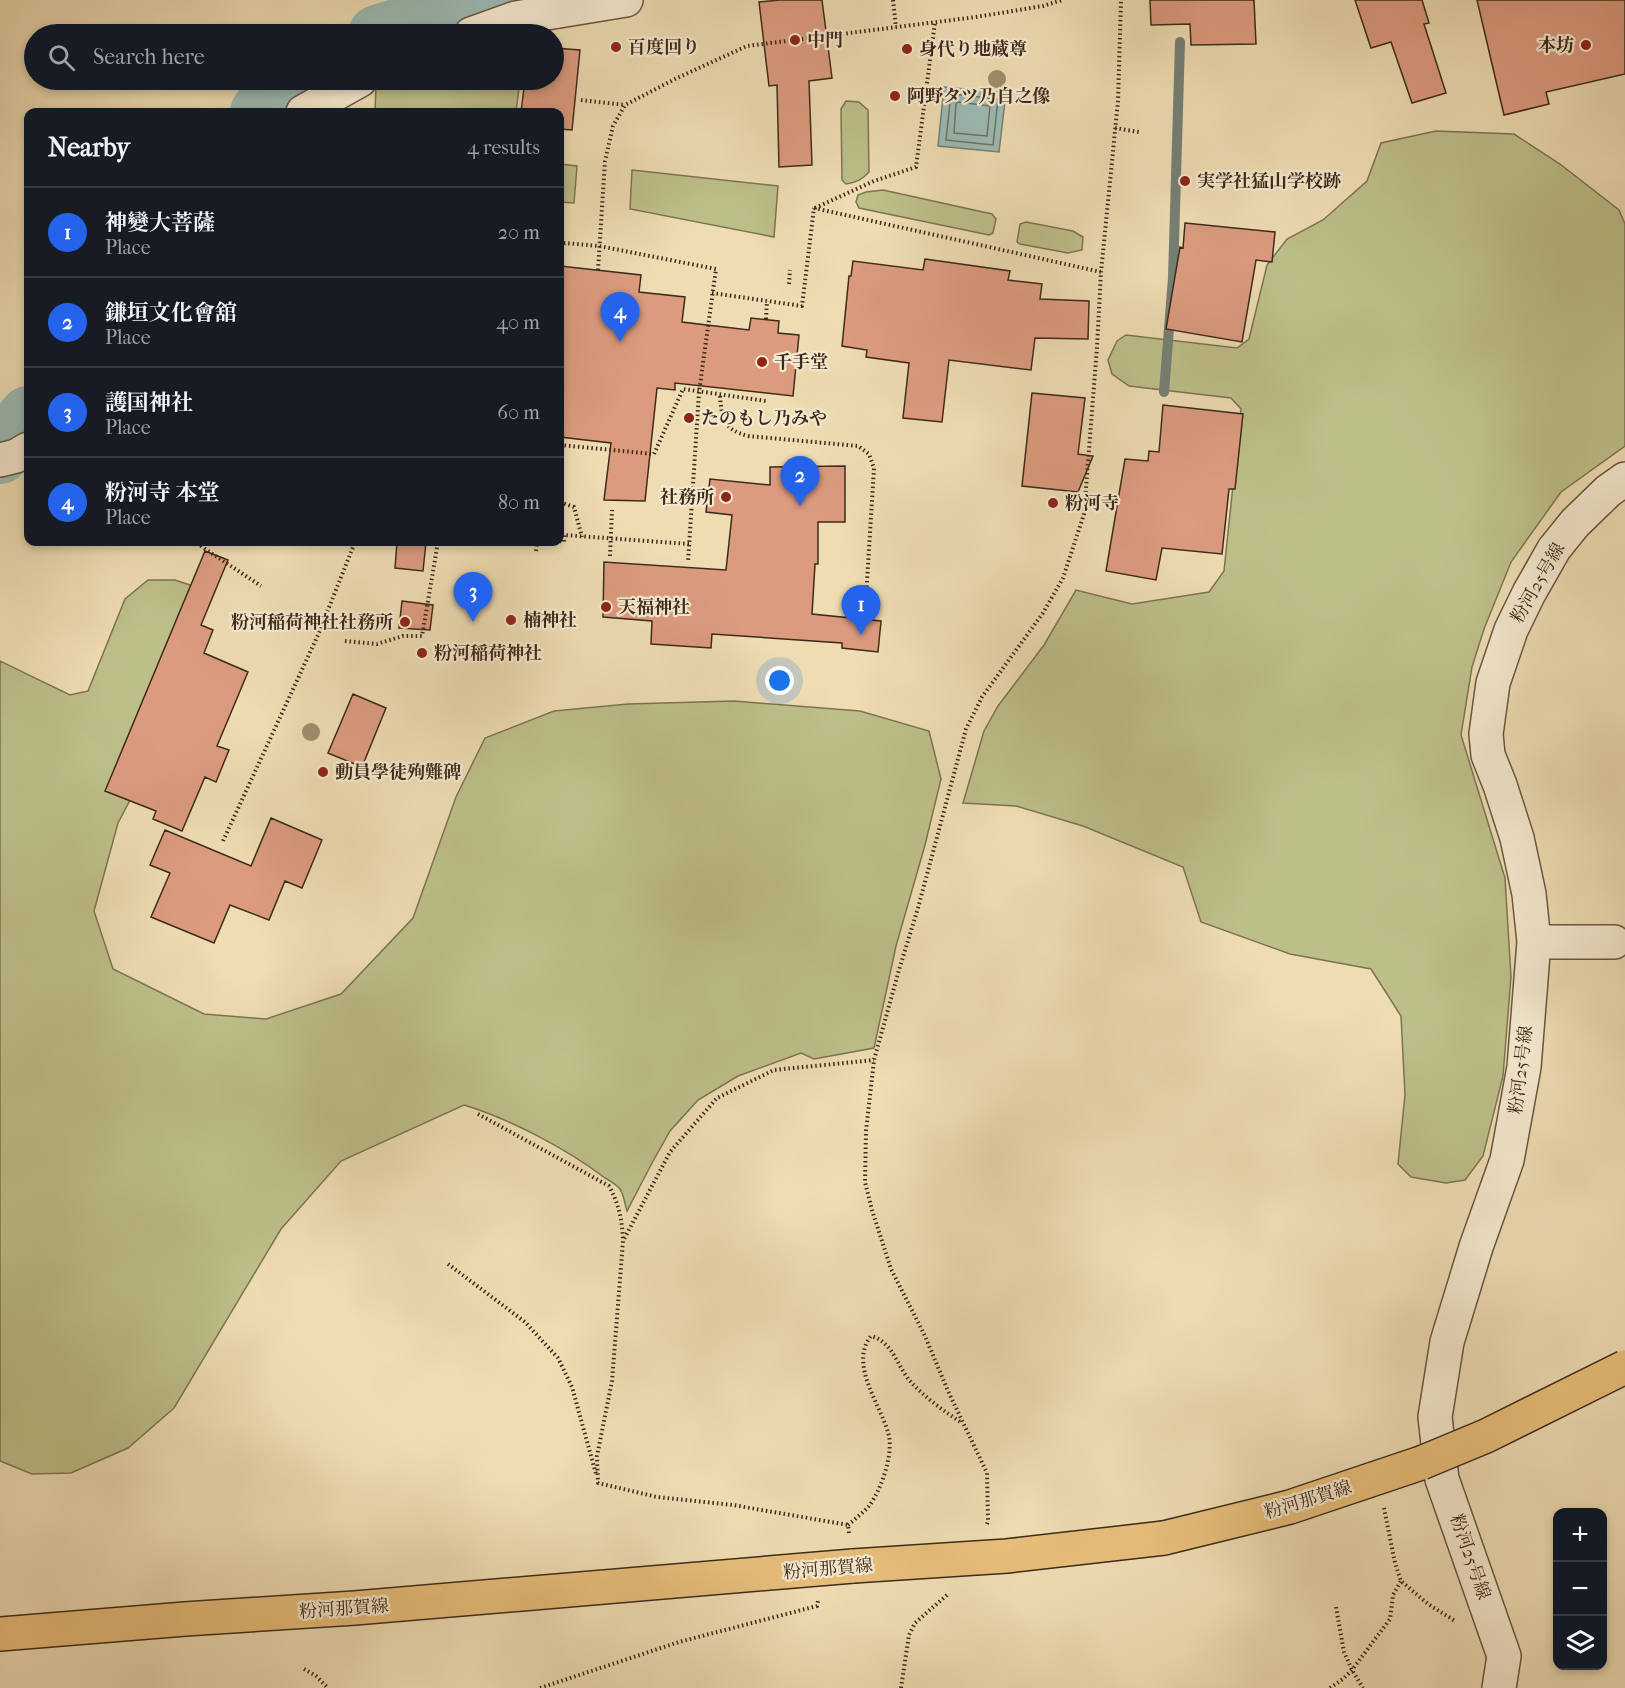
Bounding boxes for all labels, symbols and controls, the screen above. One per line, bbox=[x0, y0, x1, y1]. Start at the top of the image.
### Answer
search box bbox=[24, 24, 564, 90]
place label: 中門 bbox=[807, 30, 843, 51]
marker: 中門 bbox=[788, 33, 802, 47]
place label: 本坊 bbox=[1538, 35, 1574, 56]
place label: 百度回り bbox=[628, 37, 700, 58]
marker: 本坊 bbox=[1579, 38, 1593, 52]
place label: 身代り地蔵尊 bbox=[919, 39, 1027, 60]
marker: 百度回り bbox=[609, 40, 623, 54]
icon: search bbox=[45, 41, 78, 74]
marker: 身代り地蔵尊 bbox=[900, 42, 914, 56]
text: Search here bbox=[93, 44, 205, 70]
place label: 阿野タツ乃自之像 bbox=[907, 86, 1050, 107]
marker: 阿野タツ乃自之像 bbox=[888, 89, 902, 103]
text: Nearby bbox=[48, 132, 130, 163]
text: 4 results bbox=[467, 136, 540, 159]
place label: 実学社猛山学校跡 bbox=[1197, 171, 1341, 192]
marker: 実学社猛山学校跡 bbox=[1178, 174, 1192, 188]
text: 神變大菩薩 bbox=[105, 210, 215, 236]
text: 1 bbox=[64, 221, 71, 244]
text: 20 m bbox=[498, 221, 540, 244]
text: Place bbox=[105, 236, 151, 259]
pin: 4 bbox=[600, 292, 640, 342]
text: 鎌垣文化會舘 bbox=[105, 300, 237, 326]
text: 2 bbox=[62, 311, 73, 334]
text: 40 m bbox=[496, 311, 540, 334]
text: Place bbox=[105, 326, 151, 349]
place label: 千手堂 bbox=[774, 352, 828, 373]
marker: 千手堂 bbox=[755, 355, 769, 369]
text: 護国神社 bbox=[105, 390, 193, 416]
text: 3 bbox=[63, 401, 72, 424]
text: 60 m bbox=[497, 401, 540, 424]
place label: たのもし乃みや bbox=[701, 408, 827, 429]
marker: たのもし乃みや bbox=[682, 411, 696, 425]
text: Place bbox=[105, 416, 151, 439]
pin: 2 bbox=[780, 456, 820, 506]
text: 粉河寺 本堂 bbox=[105, 480, 220, 506]
place label: 社務所 bbox=[660, 487, 714, 508]
marker: 社務所 bbox=[719, 490, 733, 504]
text: 4 bbox=[62, 491, 73, 514]
text: 80 m bbox=[498, 491, 540, 514]
place label: 粉河寺 bbox=[1065, 493, 1119, 514]
marker: 粉河寺 bbox=[1046, 496, 1060, 510]
text: Place bbox=[105, 506, 151, 529]
street label: 粉河25号線 bbox=[1507, 539, 1569, 627]
pin: 3 bbox=[454, 572, 492, 622]
pin: 1 bbox=[842, 586, 880, 635]
place label: 天福神社 bbox=[618, 597, 690, 618]
marker: 天福神社 bbox=[599, 600, 613, 614]
place label: 楠神社 bbox=[523, 610, 577, 631]
place label: 粉河稲荷神社社務所 bbox=[231, 612, 393, 633]
marker: 楠神社 bbox=[504, 613, 518, 627]
marker: 粉河稲荷神社社務所 bbox=[398, 615, 412, 629]
place label: 粉河稲荷神社 bbox=[434, 643, 542, 664]
marker: 粉河稲荷神社 bbox=[415, 646, 429, 660]
your location bbox=[765, 666, 794, 695]
place label: 動員學徒殉難碑 bbox=[335, 762, 461, 783]
marker: 動員學徒殉難碑 bbox=[316, 765, 330, 779]
street label: 粉河25号線 bbox=[1505, 1025, 1537, 1115]
street label: 粉河那賀線 bbox=[1262, 1477, 1354, 1523]
map controls bbox=[1553, 1508, 1607, 1670]
button: + bbox=[1553, 1508, 1607, 1562]
street label: 粉河25号線 bbox=[1446, 1511, 1494, 1603]
street label: 粉河那賀線 bbox=[782, 1555, 874, 1583]
button: − bbox=[1553, 1562, 1607, 1616]
street label: 粉河那賀線 bbox=[298, 1595, 390, 1623]
button: layers bbox=[1553, 1616, 1607, 1670]

